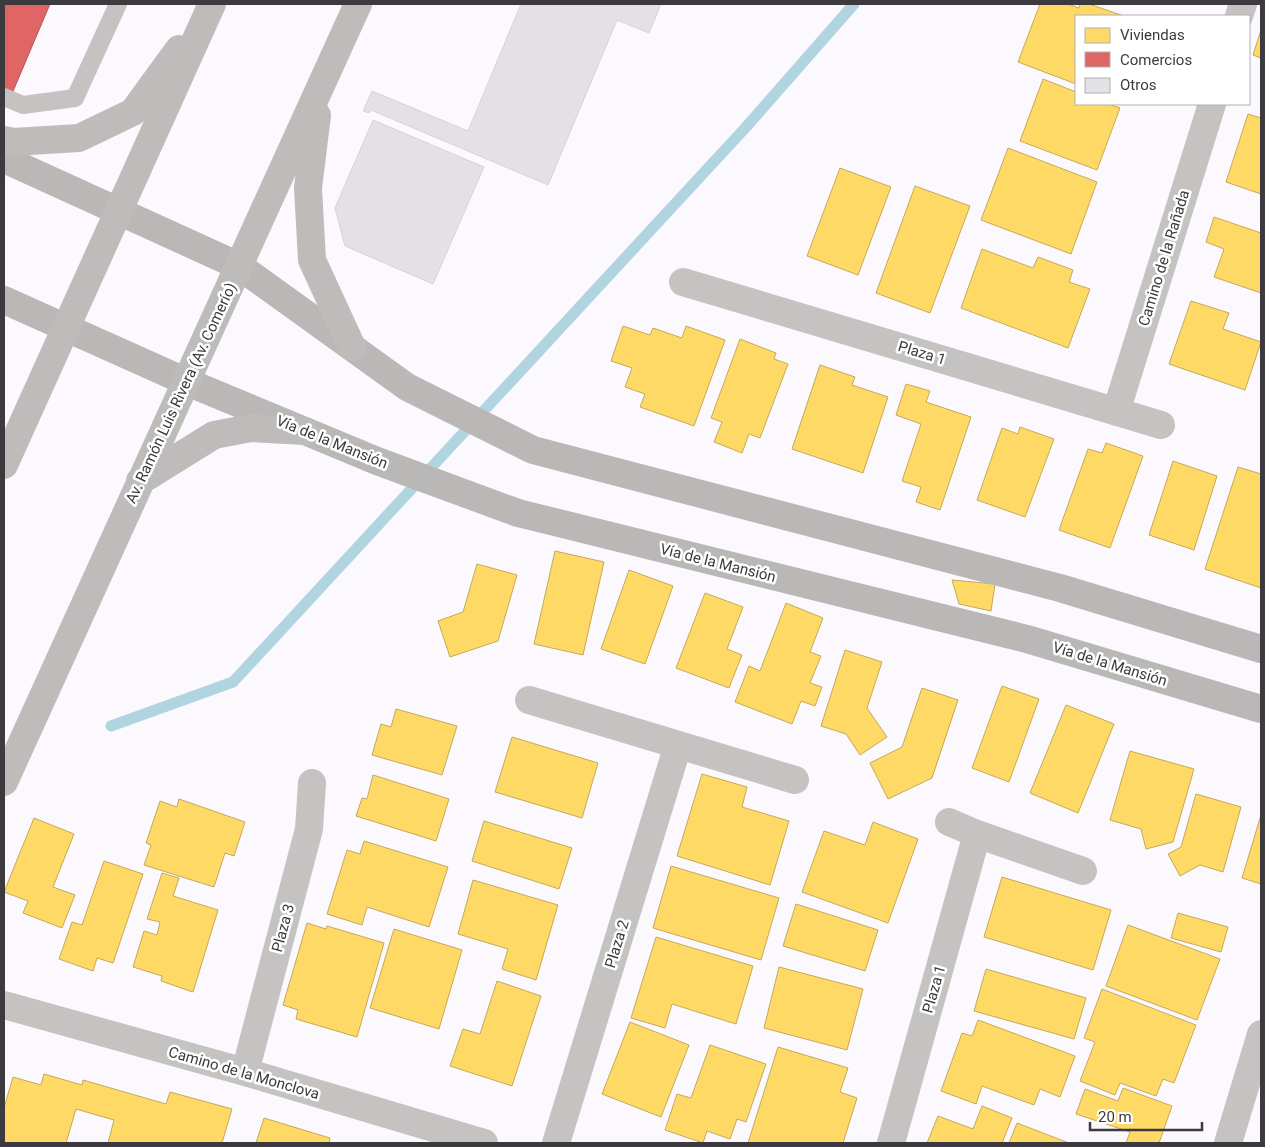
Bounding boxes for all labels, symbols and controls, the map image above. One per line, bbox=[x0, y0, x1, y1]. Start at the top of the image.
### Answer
legend bbox=[1075, 15, 1250, 105]
text: Viviendas bbox=[1120, 26, 1185, 44]
text: Comercios bbox=[1120, 51, 1192, 69]
text: Otros bbox=[1120, 76, 1156, 94]
street label: Camino de la Rañada bbox=[1135, 188, 1193, 328]
street label: Av. Ramón Luis Rivera (Av. Comerío) bbox=[122, 280, 240, 506]
street label: Plaza 1 bbox=[896, 337, 948, 369]
street label: Vía de la Mansión bbox=[274, 411, 390, 473]
street label: Vía de la Mansión bbox=[658, 540, 778, 586]
street label: Vía de la Mansión bbox=[1051, 638, 1169, 690]
street label: Plaza 3 bbox=[268, 902, 298, 954]
street label: Plaza 2 bbox=[601, 918, 633, 970]
street label: Plaza 1 bbox=[919, 963, 949, 1015]
street label: Camino de la Monclova bbox=[166, 1043, 322, 1103]
scale bar bbox=[1090, 1100, 1202, 1132]
text: 20 m bbox=[1098, 1108, 1132, 1126]

